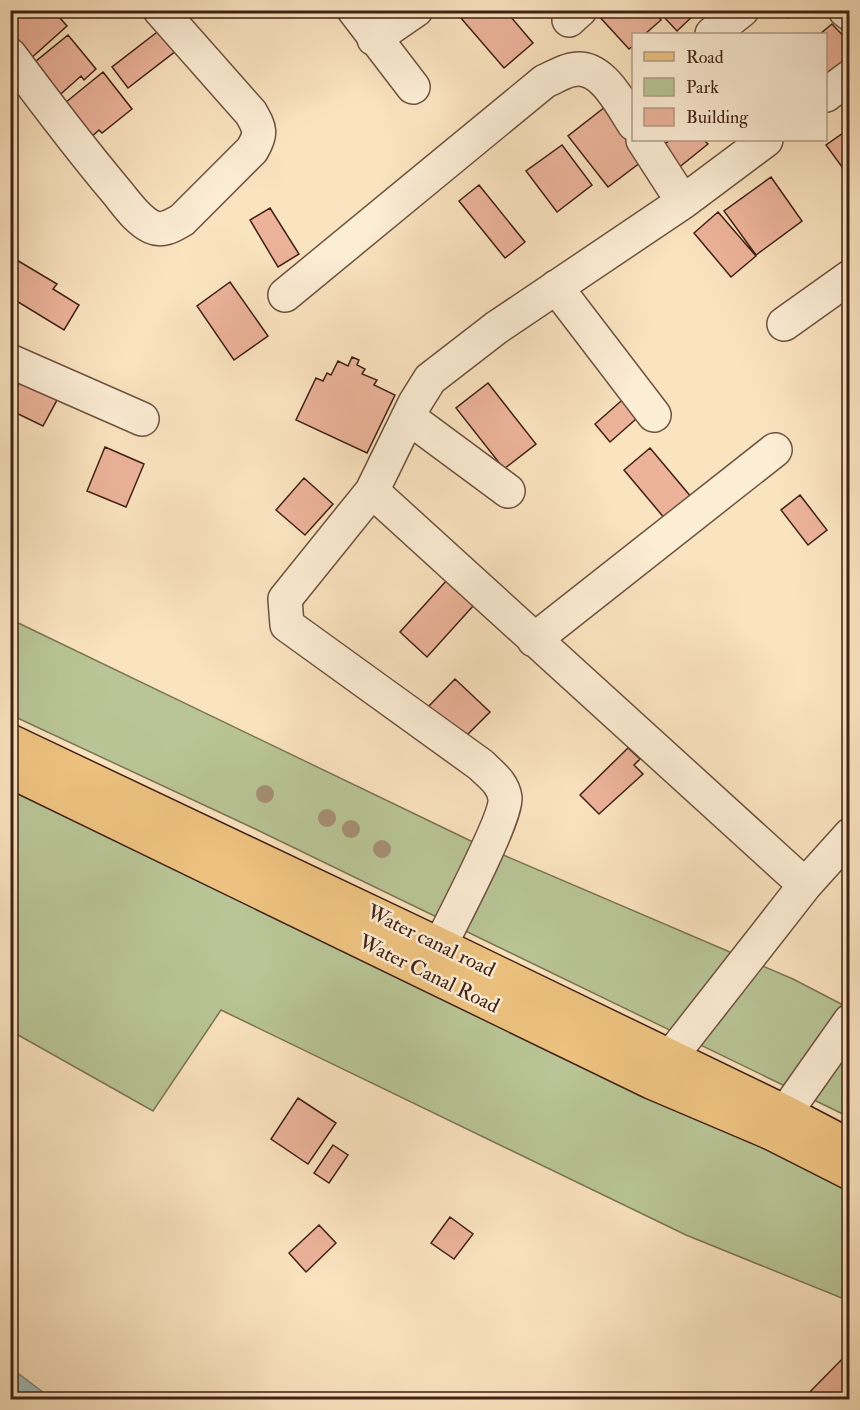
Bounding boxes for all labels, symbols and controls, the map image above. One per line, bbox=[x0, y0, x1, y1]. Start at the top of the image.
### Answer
legend bbox=[632, 33, 827, 141]
text: Road bbox=[686, 46, 724, 69]
text: Park bbox=[686, 76, 719, 99]
text: Building bbox=[686, 106, 749, 129]
street label: Water canal road bbox=[362, 898, 500, 984]
street label: Water Canal Road bbox=[353, 928, 504, 1020]

